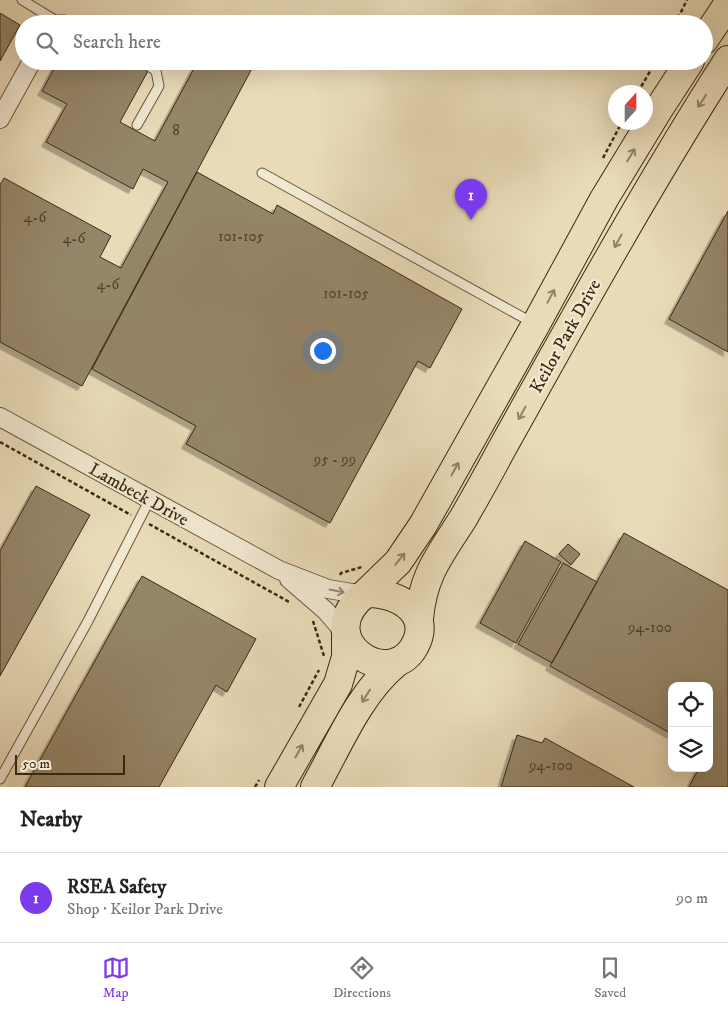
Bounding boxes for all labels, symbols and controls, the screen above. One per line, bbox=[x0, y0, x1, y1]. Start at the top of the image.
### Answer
search box bbox=[15, 15, 713, 70]
icon: search bbox=[33, 29, 61, 57]
text: Search here bbox=[73, 31, 161, 54]
north arrow bbox=[608, 85, 653, 130]
one-way arrow bbox=[696, 94, 706, 108]
house number: 8 bbox=[172, 121, 180, 140]
one-way arrow bbox=[626, 148, 636, 162]
pin: 1 bbox=[455, 179, 487, 220]
house number: 4-6 bbox=[24, 208, 47, 227]
house number: 101-105 bbox=[218, 227, 265, 246]
house number: 4-6 bbox=[63, 229, 86, 248]
one-way arrow bbox=[613, 233, 623, 247]
house number: 4-6 bbox=[97, 275, 120, 294]
street label: Keilor Park Drive bbox=[526, 276, 606, 397]
house number: 101-105 bbox=[323, 284, 370, 303]
one-way arrow bbox=[546, 289, 556, 304]
your location bbox=[310, 338, 336, 364]
one-way arrow bbox=[517, 406, 527, 421]
house number: 95 - 99 bbox=[313, 450, 356, 469]
street label: Lambeck Drive bbox=[85, 458, 192, 531]
one-way arrow bbox=[451, 462, 461, 477]
one-way arrow bbox=[395, 552, 406, 565]
one-way arrow bbox=[329, 586, 345, 596]
house number: 94-100 bbox=[627, 618, 672, 637]
map controls bbox=[668, 682, 713, 772]
button: locate bbox=[668, 682, 713, 727]
one-way arrow bbox=[361, 689, 371, 703]
button: layers bbox=[668, 727, 713, 772]
one-way arrow bbox=[295, 744, 305, 759]
scale bar bbox=[15, 752, 125, 775]
text: 50 m bbox=[22, 755, 50, 773]
house number: 94-100 bbox=[528, 756, 573, 775]
text: Nearby bbox=[20, 807, 82, 833]
text: RSEA Safety bbox=[67, 876, 166, 899]
text: 1 bbox=[33, 888, 39, 908]
text: 90 m bbox=[676, 888, 708, 908]
text: Shop · Keilor Park Drive bbox=[67, 899, 223, 919]
tab: Map bbox=[102, 954, 130, 1002]
tab: Directions bbox=[333, 954, 391, 1002]
tab: Saved bbox=[594, 954, 626, 1002]

